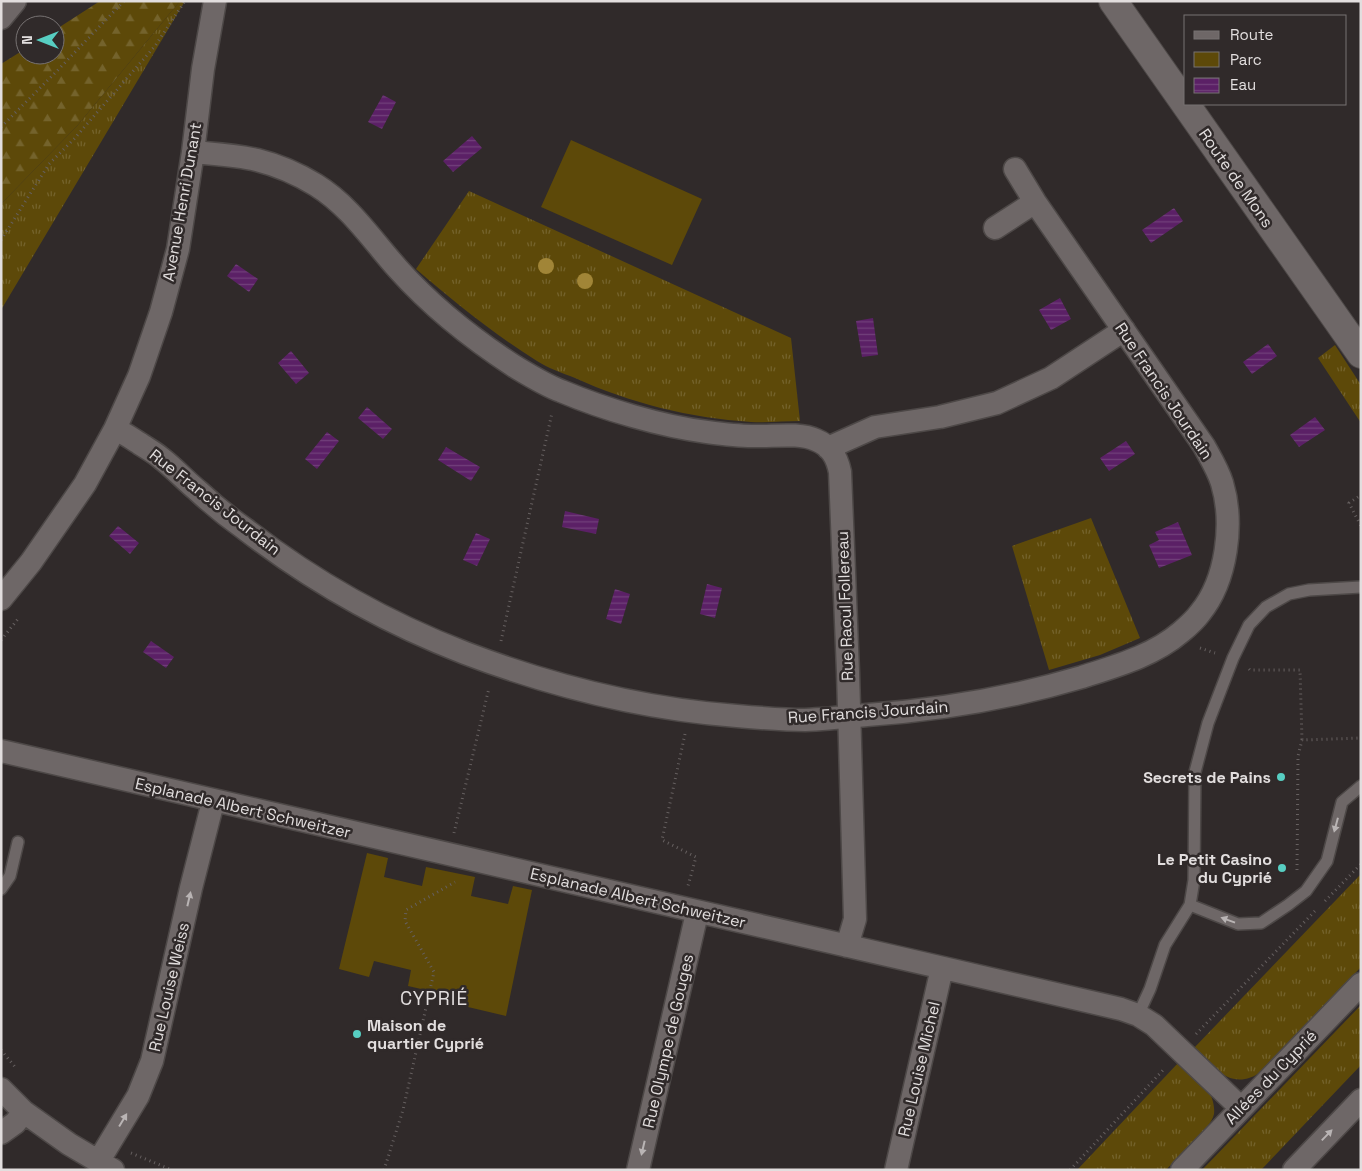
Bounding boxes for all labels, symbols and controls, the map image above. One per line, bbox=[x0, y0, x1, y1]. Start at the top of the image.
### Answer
north arrow bbox=[15, 15, 65, 65]
legend bbox=[1184, 15, 1347, 105]
text: Route bbox=[1230, 25, 1274, 44]
text: N bbox=[18, 35, 36, 45]
text: Parc bbox=[1230, 50, 1262, 69]
text: Eau bbox=[1230, 75, 1256, 94]
street label: Avenue Henri Dunant bbox=[158, 121, 206, 283]
street label: Route de Mons bbox=[1194, 124, 1278, 232]
street label: Rue Francis Jourdain bbox=[1110, 319, 1218, 463]
street label: Rue Francis Jourdain bbox=[145, 444, 285, 560]
street label: Rue Raoul Follereau bbox=[832, 531, 858, 681]
street label: Rue Francis Jourdain bbox=[787, 696, 949, 728]
place label: Secrets de Pains bbox=[1143, 767, 1271, 788]
marker: Secrets de Pains bbox=[1275, 771, 1287, 783]
street label: Esplanade Albert Schweitzer bbox=[133, 773, 353, 843]
one-way arrow bbox=[1332, 818, 1340, 833]
place label: Le Petit Casino du Cyprié bbox=[1157, 849, 1272, 888]
marker: Le Petit Casino du Cyprié bbox=[1276, 862, 1288, 874]
street label: Esplanade Albert Schweitzer bbox=[528, 863, 748, 933]
one-way arrow bbox=[185, 891, 193, 906]
one-way arrow bbox=[1220, 916, 1235, 924]
street label: Rue Louise Weiss bbox=[144, 920, 194, 1054]
street label: Rue Olympe de Gouges bbox=[638, 952, 698, 1130]
district label: CYPRIÉ bbox=[400, 986, 468, 1011]
street label: Rue Louise Michel bbox=[893, 999, 945, 1139]
place label: Maison de quartier Cyprié bbox=[367, 1015, 484, 1054]
street label: Allées du Cyprié bbox=[1221, 1025, 1321, 1129]
marker: Maison de quartier Cyprié bbox=[351, 1028, 363, 1040]
one-way arrow bbox=[119, 1114, 128, 1127]
one-way arrow bbox=[1321, 1129, 1333, 1141]
one-way arrow bbox=[639, 1140, 647, 1156]

